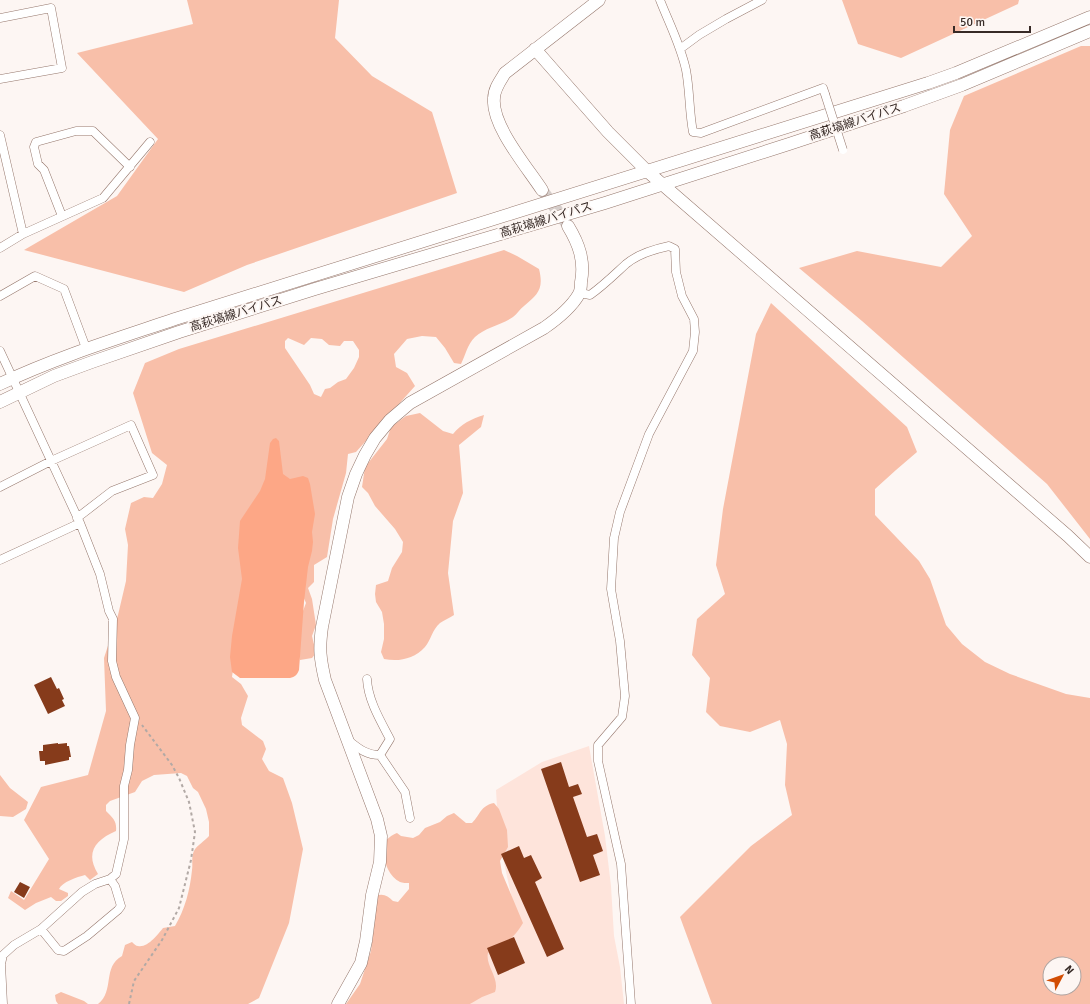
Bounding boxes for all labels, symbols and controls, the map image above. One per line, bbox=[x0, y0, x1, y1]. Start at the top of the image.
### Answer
scale bar bbox=[954, 8, 1030, 34]
text: 50 m bbox=[960, 15, 985, 30]
street label: 高萩塙線バイパス bbox=[807, 100, 903, 144]
street label: 高萩塙線バイパス bbox=[498, 199, 594, 241]
street label: 高萩塙線バイパス bbox=[188, 293, 284, 335]
north arrow bbox=[1042, 956, 1082, 996]
text: N bbox=[1062, 963, 1077, 977]

